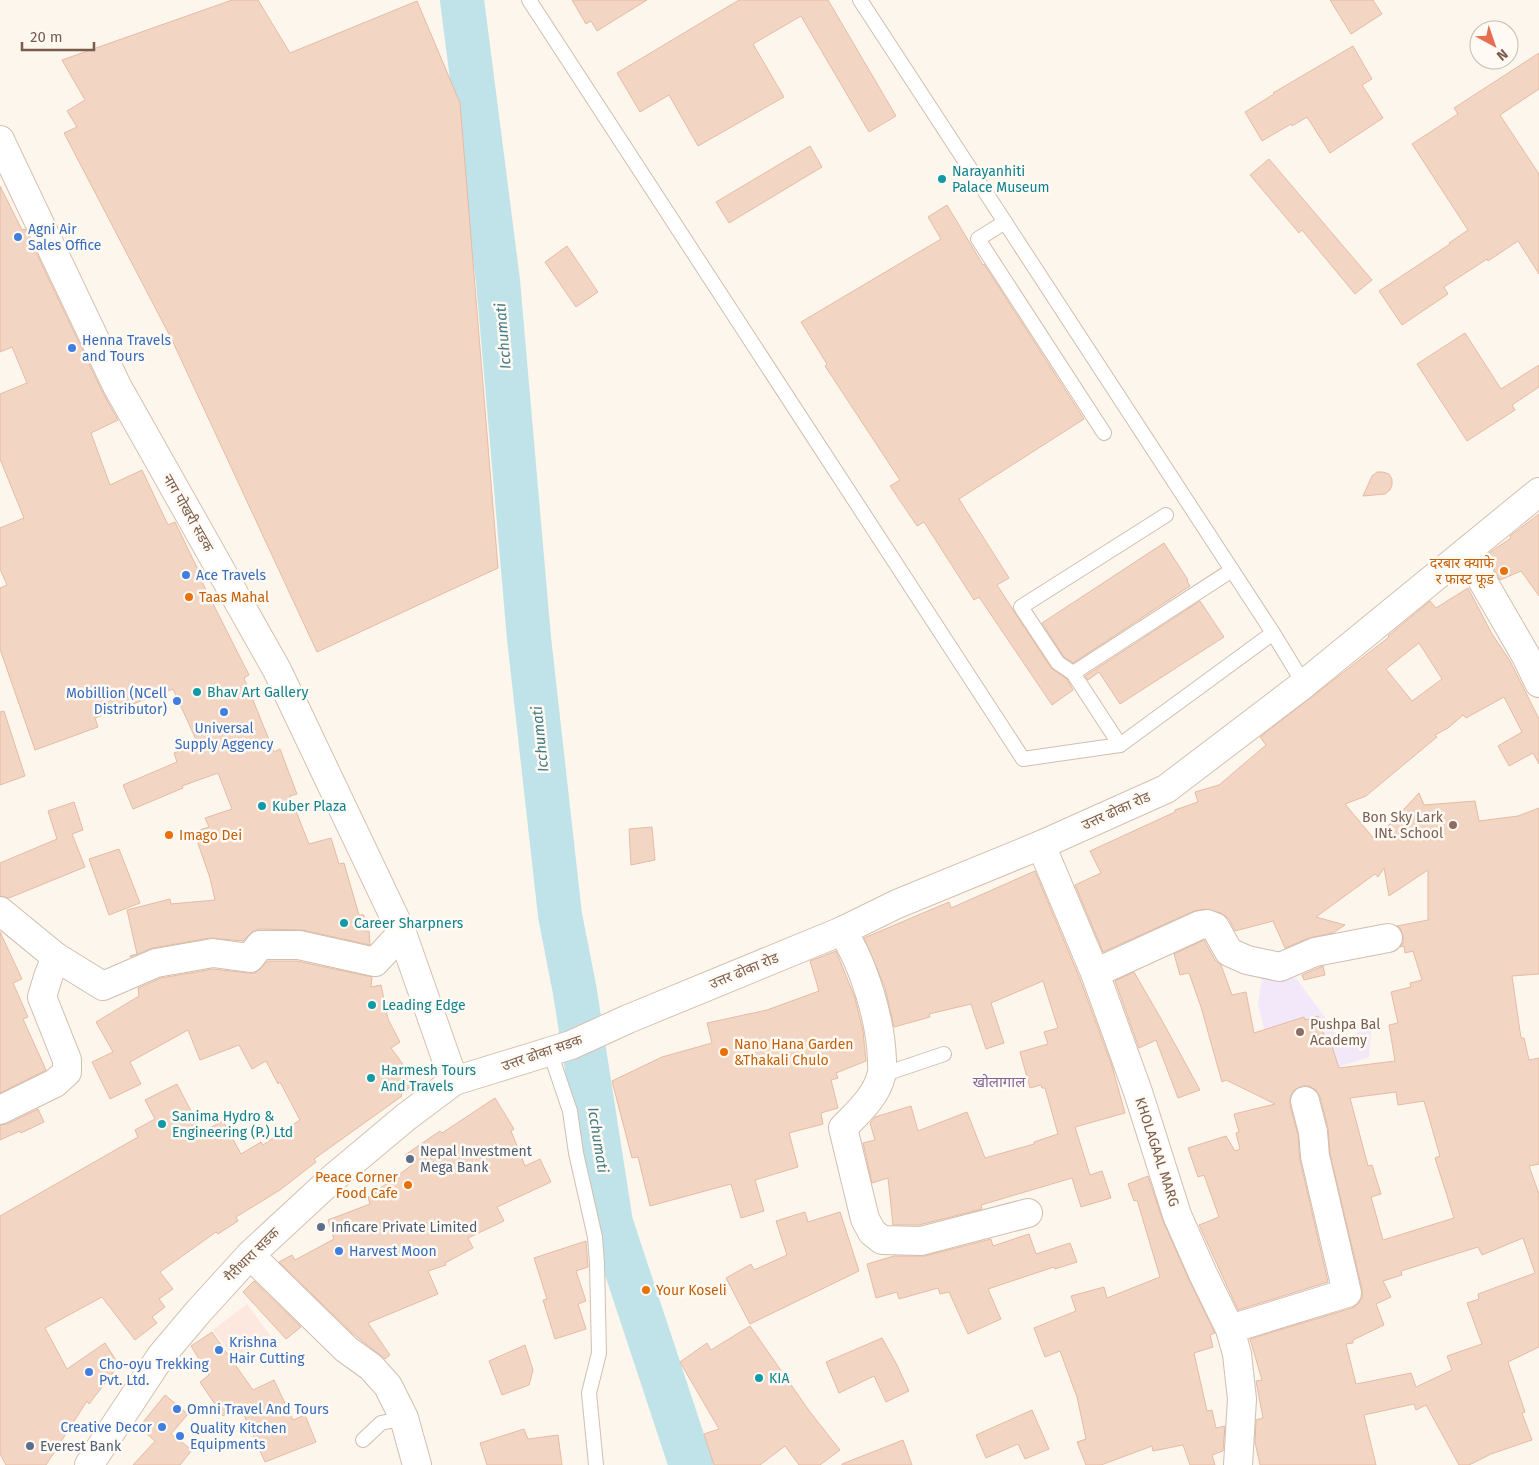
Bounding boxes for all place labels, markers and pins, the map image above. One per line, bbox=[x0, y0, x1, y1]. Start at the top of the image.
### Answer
place label: Narayanhiti Palace Museum bbox=[952, 163, 1050, 196]
marker: Narayanhiti Palace Museum bbox=[936, 173, 948, 185]
place label: Agni Air Sales Office bbox=[28, 221, 102, 254]
marker: Agni Air Sales Office bbox=[12, 231, 24, 243]
place label: Henna Travels and Tours bbox=[82, 332, 172, 365]
marker: Henna Travels and Tours bbox=[66, 342, 78, 354]
place label: दरबार क्याफे र फास्ट फूड bbox=[1430, 554, 1495, 589]
marker: दरबार क्याफे र फास्ट फूड bbox=[1498, 565, 1510, 577]
place label: Ace Travels bbox=[196, 567, 266, 584]
marker: Ace Travels bbox=[180, 569, 192, 581]
place label: Taas Mahal bbox=[199, 589, 269, 606]
marker: Taas Mahal bbox=[183, 591, 195, 603]
place label: Bhav Art Gallery bbox=[207, 684, 308, 701]
place label: Mobillion (NCell Distributor) bbox=[66, 685, 167, 718]
marker: Bhav Art Gallery bbox=[191, 686, 203, 698]
marker: Mobillion (NCell Distributor) bbox=[171, 695, 183, 707]
marker: Universal Supply Aggency bbox=[218, 706, 230, 718]
place label: Universal Supply Aggency bbox=[175, 720, 273, 753]
place label: Kuber Plaza bbox=[272, 798, 347, 815]
marker: Kuber Plaza bbox=[256, 800, 268, 812]
place label: Bon Sky Lark INt. School bbox=[1362, 809, 1444, 842]
marker: Bon Sky Lark INt. School bbox=[1447, 819, 1459, 831]
place label: Imago Dei bbox=[179, 827, 242, 844]
marker: Imago Dei bbox=[163, 829, 175, 841]
place label: Career Sharpners bbox=[354, 915, 464, 932]
marker: Career Sharpners bbox=[338, 917, 350, 929]
place label: Leading Edge bbox=[382, 997, 466, 1014]
marker: Leading Edge bbox=[366, 999, 378, 1011]
place label: Pushpa Bal Academy bbox=[1310, 1016, 1380, 1049]
marker: Pushpa Bal Academy bbox=[1294, 1026, 1306, 1038]
place label: Nano Hana Garden &Thakali Chulo bbox=[734, 1036, 854, 1069]
marker: Nano Hana Garden &Thakali Chulo bbox=[718, 1046, 730, 1058]
place label: Harmesh Tours And Travels bbox=[381, 1062, 477, 1095]
marker: Harmesh Tours And Travels bbox=[365, 1072, 377, 1084]
place label: Sanima Hydro & Engineering (P.) Ltd bbox=[172, 1108, 293, 1141]
marker: Sanima Hydro & Engineering (P.) Ltd bbox=[156, 1118, 168, 1130]
place label: Nepal Investment Mega Bank bbox=[420, 1143, 533, 1176]
marker: Nepal Investment Mega Bank bbox=[404, 1153, 416, 1165]
place label: Peace Corner Food Cafe bbox=[315, 1169, 399, 1202]
marker: Peace Corner Food Cafe bbox=[402, 1179, 414, 1191]
place label: Inficare Private Limited bbox=[331, 1219, 477, 1236]
marker: Inficare Private Limited bbox=[315, 1221, 327, 1233]
place label: Harvest Moon bbox=[349, 1243, 437, 1260]
marker: Harvest Moon bbox=[333, 1245, 345, 1257]
place label: Your Koseli bbox=[656, 1282, 727, 1299]
marker: Your Koseli bbox=[640, 1284, 652, 1296]
place label: Krishna Hair Cutting bbox=[229, 1334, 305, 1367]
marker: Krishna Hair Cutting bbox=[213, 1344, 225, 1356]
place label: Cho-oyu Trekking Pvt. Ltd. bbox=[99, 1356, 210, 1389]
marker: Cho-oyu Trekking Pvt. Ltd. bbox=[83, 1366, 95, 1378]
place label: KIA bbox=[769, 1370, 789, 1387]
marker: KIA bbox=[753, 1372, 765, 1384]
place label: Omni Travel And Tours bbox=[187, 1401, 329, 1418]
marker: Omni Travel And Tours bbox=[171, 1403, 183, 1415]
place label: Creative Decor bbox=[60, 1419, 153, 1436]
place label: Quality Kitchen Equipments bbox=[190, 1420, 287, 1453]
marker: Creative Decor bbox=[156, 1421, 168, 1433]
marker: Quality Kitchen Equipments bbox=[174, 1430, 186, 1442]
place label: Everest Bank bbox=[40, 1438, 122, 1455]
marker: Everest Bank bbox=[24, 1440, 36, 1452]

